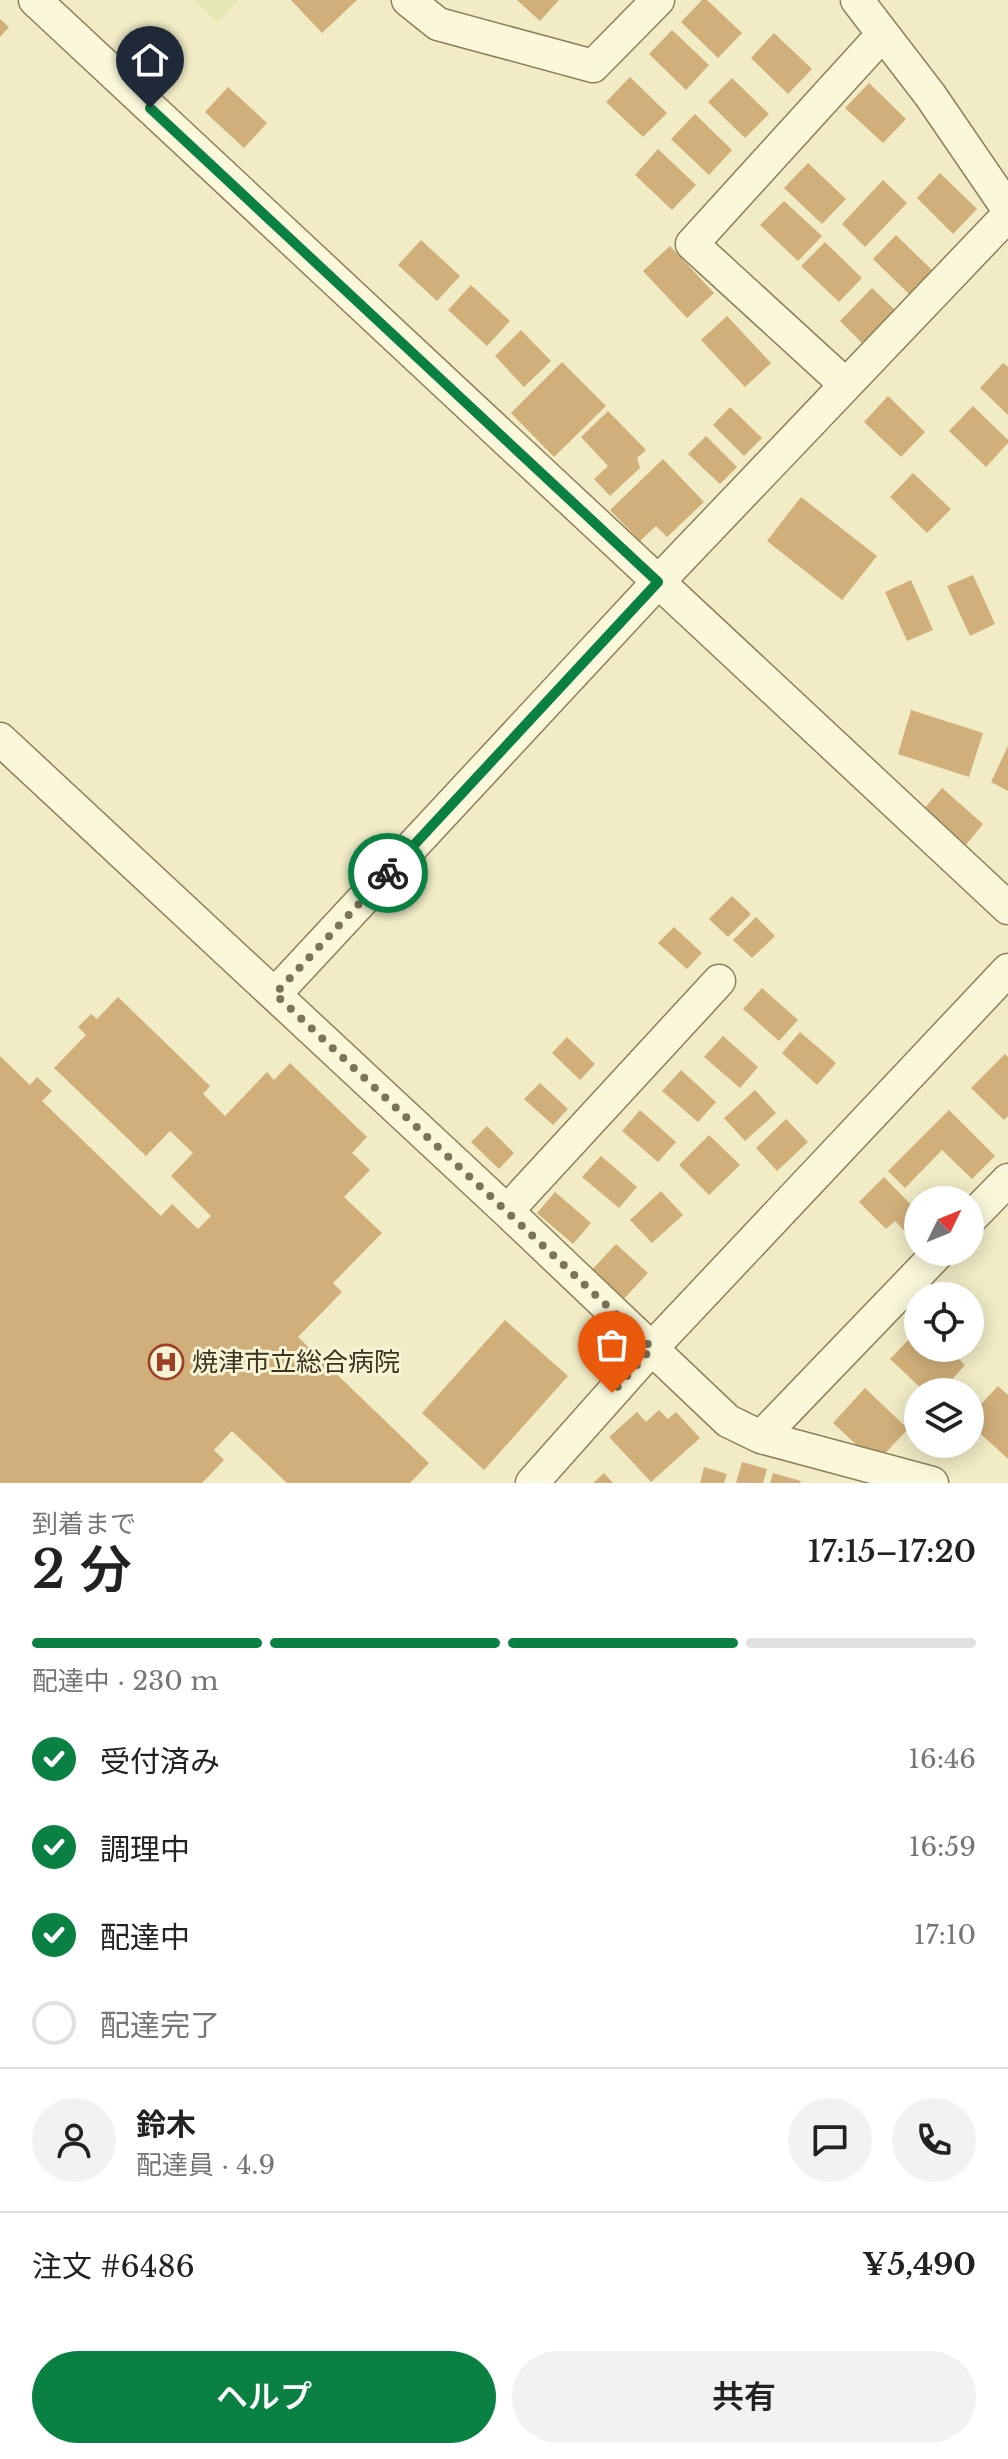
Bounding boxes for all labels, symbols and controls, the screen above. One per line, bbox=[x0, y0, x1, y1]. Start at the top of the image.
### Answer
pin bbox=[116, 26, 184, 108]
icon: home bbox=[128, 38, 172, 82]
courier bbox=[348, 833, 428, 913]
icon: bike bbox=[366, 851, 410, 895]
north arrow bbox=[904, 1186, 984, 1266]
map controls bbox=[904, 1186, 984, 1458]
button: locate bbox=[904, 1282, 984, 1362]
pin bbox=[578, 1311, 646, 1393]
icon: bag bbox=[590, 1323, 634, 1367]
hospital icon: 焼津市立総合病院 bbox=[147, 1343, 185, 1381]
place label: 焼津市立総合病院 bbox=[192, 1346, 400, 1378]
button: layers bbox=[904, 1378, 984, 1458]
text: 到着まで bbox=[32, 1508, 136, 1540]
text: 17:15–17:20 bbox=[808, 1533, 976, 1570]
text: 2 分 bbox=[32, 1538, 131, 1602]
text: 配達中 · 230 m bbox=[32, 1665, 218, 1697]
icon: check bbox=[32, 1737, 76, 1781]
text: 受付済み bbox=[100, 1743, 220, 1780]
text: 16:46 bbox=[908, 1743, 976, 1775]
icon: check bbox=[32, 1825, 76, 1869]
text: 調理中 bbox=[100, 1831, 190, 1868]
text: 16:59 bbox=[909, 1831, 976, 1863]
icon: check bbox=[32, 1913, 76, 1957]
text: 配達中 bbox=[100, 1919, 190, 1956]
text: 17:10 bbox=[914, 1919, 976, 1951]
text: 配達完了 bbox=[100, 2007, 220, 2044]
button: person bbox=[32, 2098, 116, 2182]
button: chat bbox=[788, 2098, 872, 2182]
button: phone bbox=[892, 2098, 976, 2182]
text: 鈴木 bbox=[136, 2106, 196, 2143]
text: 配達員 · 4.9 bbox=[136, 2149, 275, 2181]
text: ¥5,490 bbox=[862, 2246, 976, 2283]
text: 注文 #6486 bbox=[32, 2248, 195, 2285]
button: ヘルプ bbox=[32, 2351, 496, 2443]
button: 共有 bbox=[512, 2351, 976, 2443]

